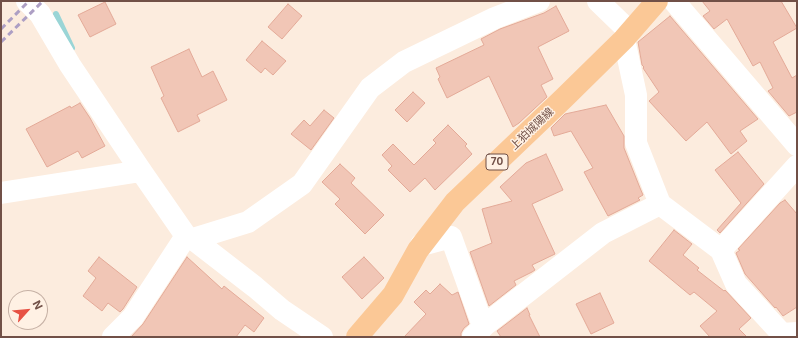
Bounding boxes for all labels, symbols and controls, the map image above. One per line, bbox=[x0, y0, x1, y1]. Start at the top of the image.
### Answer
street label: 上狛城陽線 bbox=[508, 105, 556, 153]
road number: 70 bbox=[486, 154, 508, 170]
north arrow bbox=[8, 290, 48, 330]
text: N bbox=[30, 298, 46, 312]

